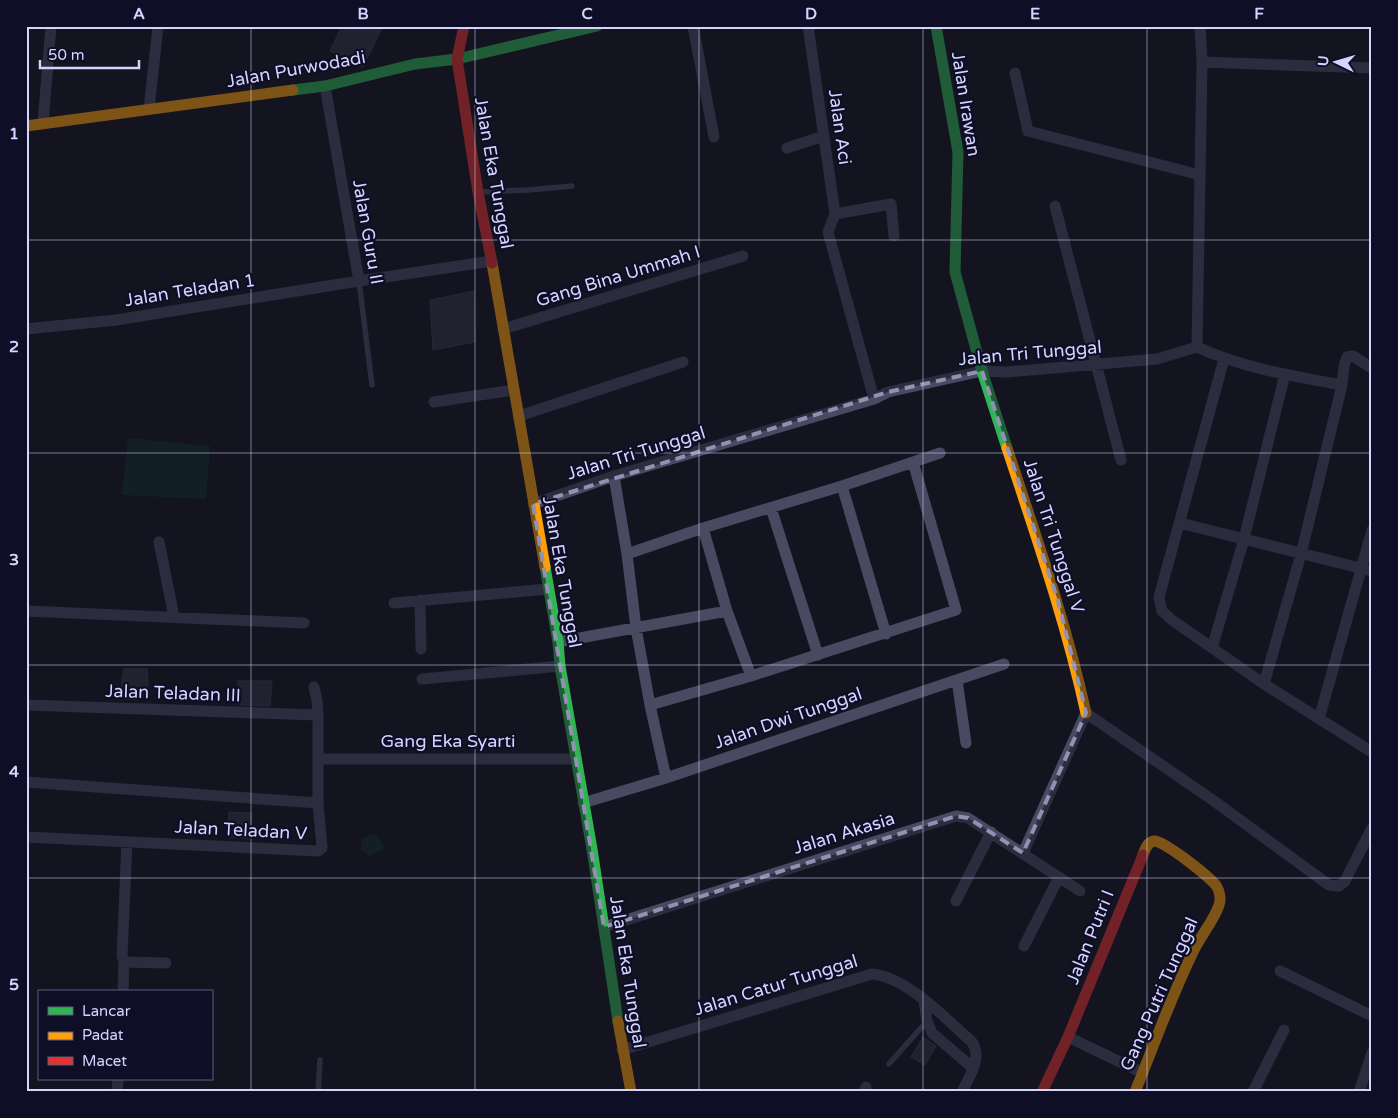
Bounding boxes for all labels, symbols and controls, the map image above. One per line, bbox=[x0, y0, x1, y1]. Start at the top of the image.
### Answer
text: A bbox=[133, 4, 145, 24]
text: B bbox=[357, 4, 369, 24]
text: C bbox=[581, 4, 593, 24]
text: D bbox=[805, 4, 817, 24]
text: E bbox=[1030, 4, 1040, 24]
text: F bbox=[1254, 4, 1264, 24]
scale bar bbox=[40, 38, 139, 70]
north arrow bbox=[1310, 38, 1360, 88]
text: 50 m bbox=[48, 46, 85, 64]
street label: Jalan Purwodadi bbox=[225, 46, 367, 92]
street label: Jalan Irawan bbox=[947, 50, 985, 158]
text: U bbox=[1315, 55, 1332, 67]
street label: Jalan Aci bbox=[824, 88, 856, 166]
street label: Jalan Eka Tunggal bbox=[470, 95, 518, 251]
text: 1 bbox=[9, 124, 19, 144]
street label: Jalan Guru II bbox=[348, 178, 388, 286]
street label: Gang Bina Ummah I bbox=[533, 241, 703, 311]
street label: Jalan Teladan 1 bbox=[123, 269, 257, 311]
street label: Jalan Tri Tunggal bbox=[957, 336, 1103, 370]
text: 2 bbox=[9, 337, 19, 357]
street label: Jalan Tri Tunggal bbox=[564, 421, 708, 485]
street label: Jalan Tri Tunggal V bbox=[1019, 456, 1089, 616]
street label: Jalan Eka Tunggal bbox=[538, 494, 586, 650]
text: 3 bbox=[9, 550, 19, 570]
street label: Jalan Teladan III bbox=[105, 680, 241, 706]
street label: Jalan Dwi Tunggal bbox=[711, 682, 865, 754]
street label: Gang Eka Syarti bbox=[380, 730, 516, 752]
text: 4 bbox=[9, 762, 19, 782]
street label: Jalan Akasia bbox=[791, 807, 897, 859]
street label: Jalan Teladan V bbox=[174, 816, 308, 844]
street label: Jalan Putri I bbox=[1061, 887, 1119, 987]
street label: Jalan Eka Tunggal bbox=[605, 894, 651, 1050]
street label: Gang Putri Tunggal bbox=[1115, 914, 1203, 1074]
street label: Jalan Catur Tunggal bbox=[692, 950, 860, 1020]
text: 5 bbox=[9, 975, 19, 995]
legend bbox=[38, 990, 212, 1080]
text: Lancar bbox=[82, 1002, 131, 1020]
text: Padat bbox=[82, 1026, 124, 1044]
text: Macet bbox=[82, 1052, 127, 1070]

